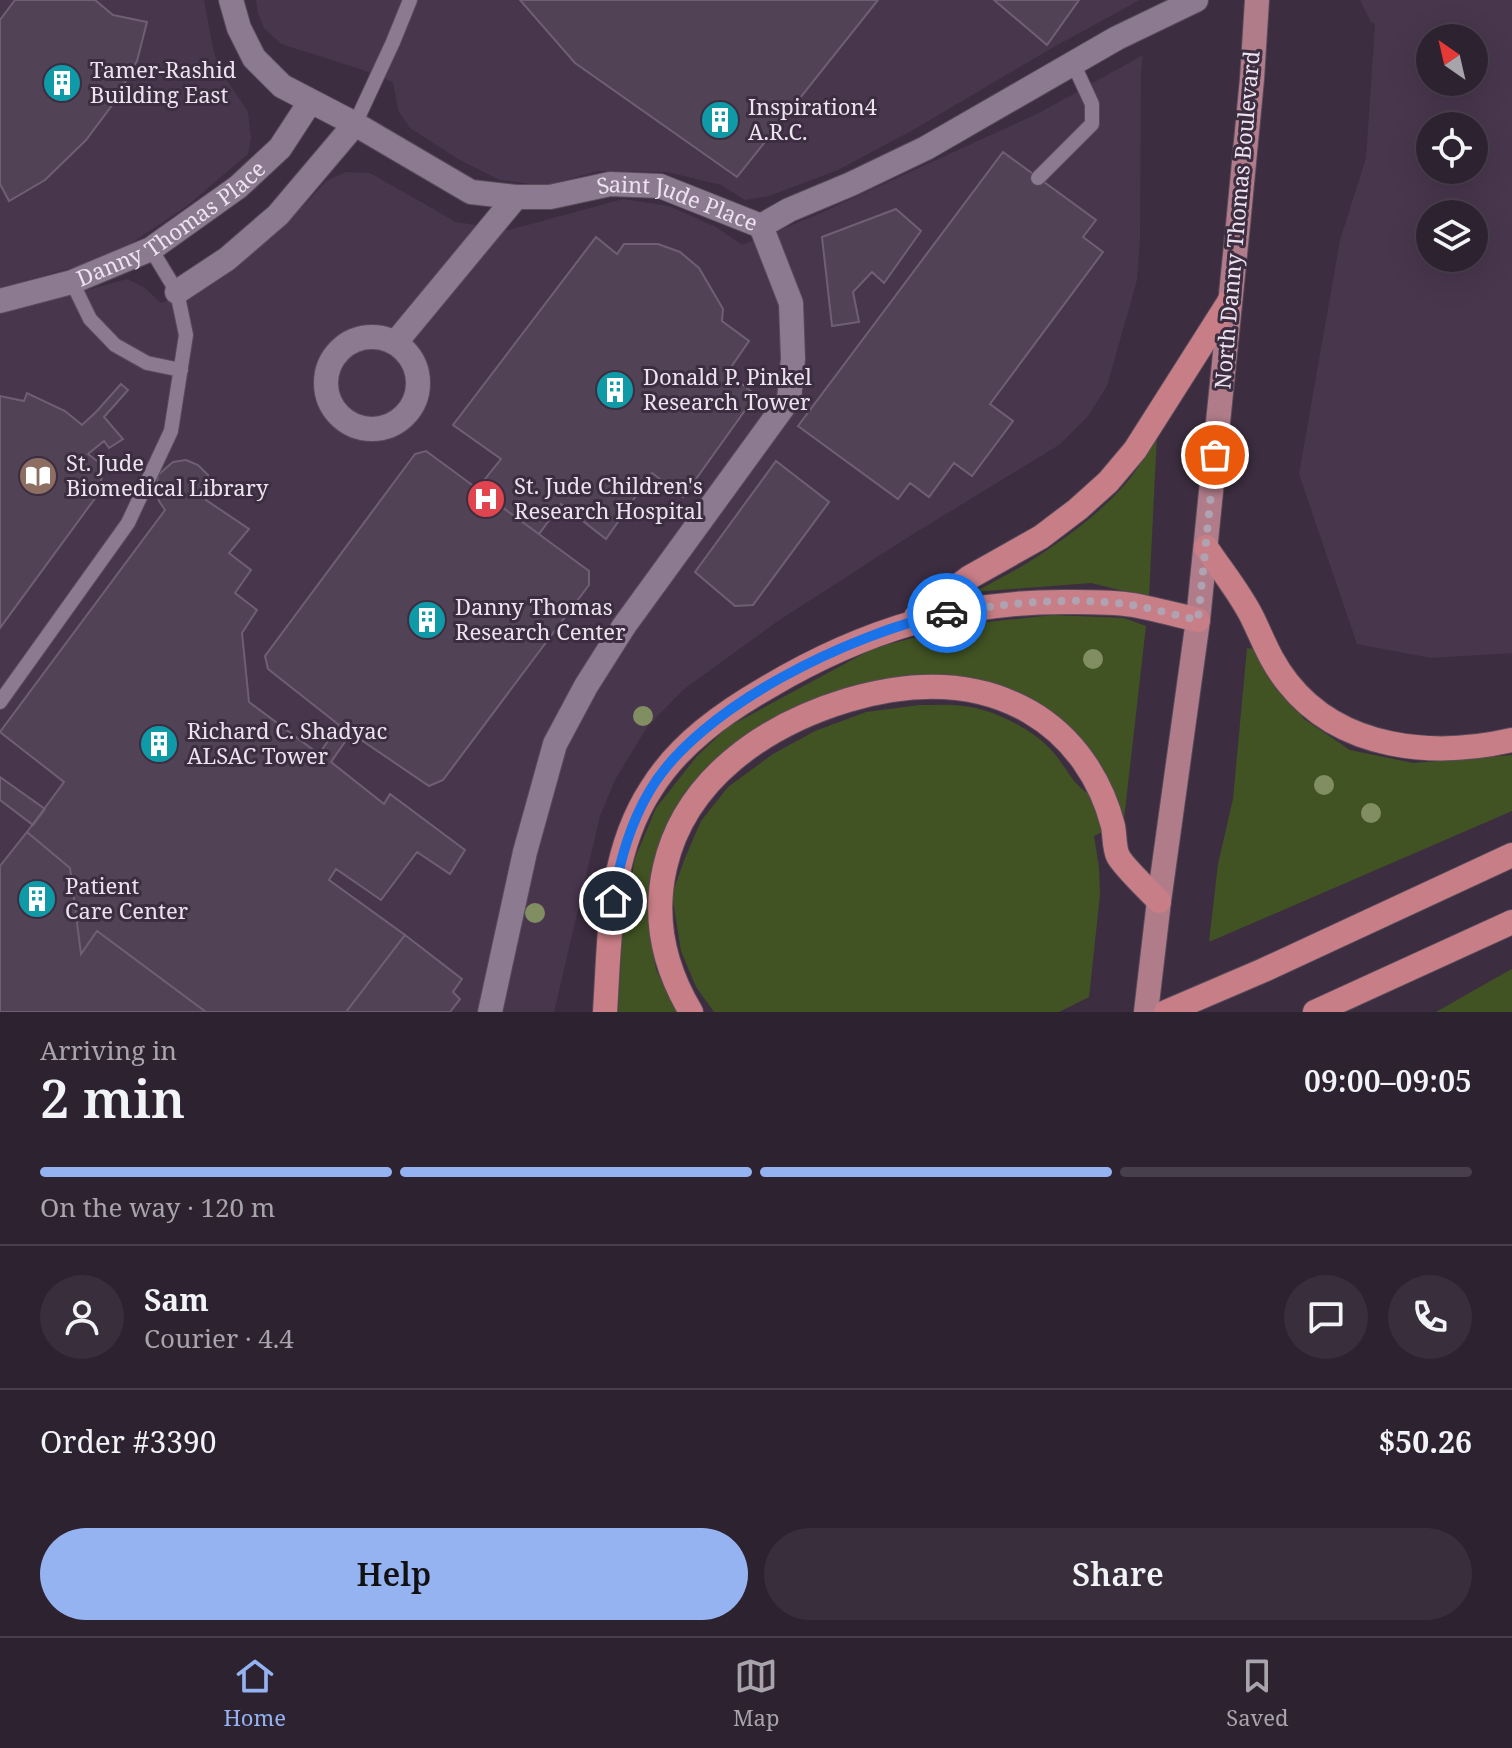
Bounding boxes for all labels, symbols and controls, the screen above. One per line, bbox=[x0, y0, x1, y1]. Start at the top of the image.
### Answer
north arrow bbox=[1416, 24, 1488, 96]
map controls bbox=[1416, 24, 1488, 272]
street label: North Danny Thomas Boulevard bbox=[1206, 49, 1266, 390]
place label: Tamer-Rashid Building East bbox=[90, 54, 237, 109]
building icon: Tamer-Rashid Building East bbox=[41, 62, 83, 104]
place label: Inspiration4 A.R.C. bbox=[748, 91, 877, 146]
building icon: Inspiration4 A.R.C. bbox=[699, 99, 741, 141]
button: locate bbox=[1416, 112, 1488, 184]
street label: Danny Thomas Place bbox=[72, 153, 271, 293]
street label: Saint Jude Place bbox=[594, 168, 762, 237]
button: layers bbox=[1416, 200, 1488, 272]
place label: Donald P. Pinkel Research Tower bbox=[643, 361, 812, 416]
building icon: Donald P. Pinkel Research Tower bbox=[594, 369, 636, 411]
pin bbox=[1181, 421, 1249, 489]
icon: bag bbox=[1193, 433, 1237, 477]
place label: St. Jude Biomedical Library bbox=[66, 447, 269, 502]
library icon: St. Jude Biomedical Library bbox=[17, 455, 59, 497]
place label: St. Jude Children's Research Hospital bbox=[514, 470, 703, 525]
hospital icon: St. Jude Children's Research Hospital bbox=[465, 478, 507, 520]
courier bbox=[907, 573, 987, 653]
place label: Danny Thomas Research Center bbox=[455, 591, 626, 646]
icon: car bbox=[925, 591, 969, 635]
building icon: Danny Thomas Research Center bbox=[406, 599, 448, 641]
place label: Richard C. Shadyac ALSAC Tower bbox=[187, 715, 387, 770]
building icon: Richard C. Shadyac ALSAC Tower bbox=[138, 723, 180, 765]
pin bbox=[579, 867, 647, 935]
place label: Patient Care Center bbox=[65, 870, 189, 925]
building icon: Patient Care Center bbox=[16, 878, 58, 920]
icon: home bbox=[591, 879, 635, 923]
text: Arriving in bbox=[40, 1032, 177, 1068]
text: 09:00–09:05 bbox=[1304, 1060, 1472, 1101]
text: 2 min bbox=[40, 1062, 185, 1133]
text: On the way · 120 m bbox=[40, 1189, 275, 1225]
button: person bbox=[40, 1275, 124, 1359]
button: chat bbox=[1284, 1275, 1368, 1359]
button: phone bbox=[1388, 1275, 1472, 1359]
text: Sam bbox=[144, 1279, 209, 1320]
text: Courier · 4.4 bbox=[144, 1320, 294, 1356]
text: Order #3390 bbox=[40, 1421, 217, 1462]
text: $50.26 bbox=[1378, 1421, 1472, 1462]
button: Help bbox=[40, 1528, 748, 1620]
button: Share bbox=[764, 1528, 1472, 1620]
tab: Home bbox=[223, 1654, 286, 1732]
tab: Map bbox=[733, 1654, 779, 1732]
tab: Saved bbox=[1226, 1654, 1289, 1732]

